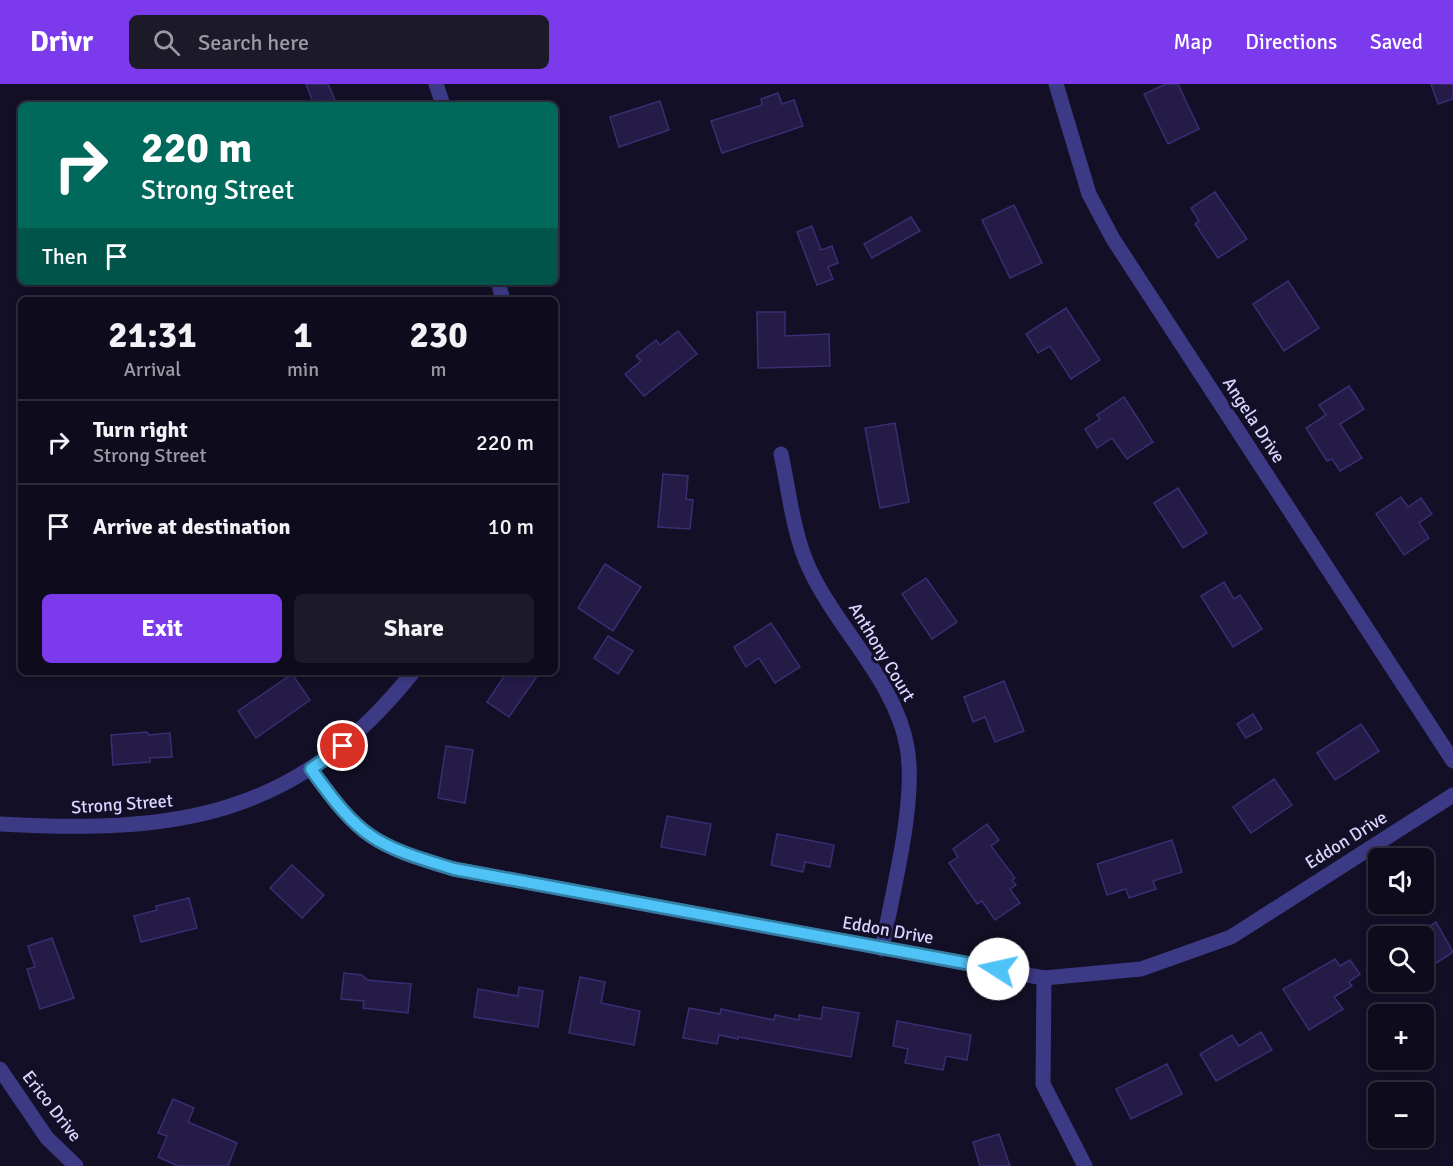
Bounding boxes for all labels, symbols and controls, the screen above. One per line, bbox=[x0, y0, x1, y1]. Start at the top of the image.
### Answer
search box bbox=[129, 15, 549, 69]
text: Drivr bbox=[30, 25, 93, 59]
icon: search bbox=[150, 26, 183, 59]
text: Search here bbox=[198, 29, 309, 56]
text: Map bbox=[1174, 29, 1212, 55]
text: Directions bbox=[1245, 29, 1337, 55]
text: Saved bbox=[1370, 29, 1423, 55]
text: 220 m bbox=[141, 123, 252, 174]
icon: right bbox=[42, 126, 120, 204]
text: Strong Street bbox=[141, 174, 294, 207]
icon: arrive bbox=[100, 240, 133, 273]
text: Then bbox=[42, 243, 88, 270]
text: 21:31 bbox=[108, 313, 197, 358]
text: 1 bbox=[293, 313, 313, 358]
text: 230 bbox=[409, 313, 468, 358]
text: Arrival bbox=[124, 357, 181, 382]
text: min bbox=[287, 357, 319, 382]
text: m bbox=[431, 357, 447, 382]
street label: Angela Drive bbox=[1218, 373, 1290, 467]
text: Turn right bbox=[93, 416, 188, 443]
icon: right bbox=[42, 426, 75, 459]
text: 220 m bbox=[476, 429, 534, 456]
text: Strong Street bbox=[93, 443, 206, 468]
icon: arrive bbox=[42, 510, 75, 543]
text: Arrive at destination bbox=[93, 513, 290, 540]
text: 10 m bbox=[488, 513, 534, 540]
button: Exit bbox=[42, 594, 282, 663]
button: Share bbox=[294, 594, 534, 663]
street label: Anthony Court bbox=[844, 599, 920, 705]
pin bbox=[317, 720, 368, 771]
icon: arrive bbox=[326, 729, 359, 762]
street label: Strong Street bbox=[70, 789, 174, 819]
street label: Eddon Drive bbox=[1301, 806, 1391, 874]
map controls bbox=[1368, 848, 1434, 1148]
button: sound bbox=[1368, 848, 1434, 914]
street label: Eddon Drive bbox=[841, 911, 935, 949]
button: search bbox=[1368, 926, 1434, 992]
position arrow bbox=[966, 937, 1030, 1001]
button: + bbox=[1368, 1004, 1434, 1070]
street label: Erico Drive bbox=[17, 1066, 87, 1146]
button: − bbox=[1368, 1082, 1434, 1148]

